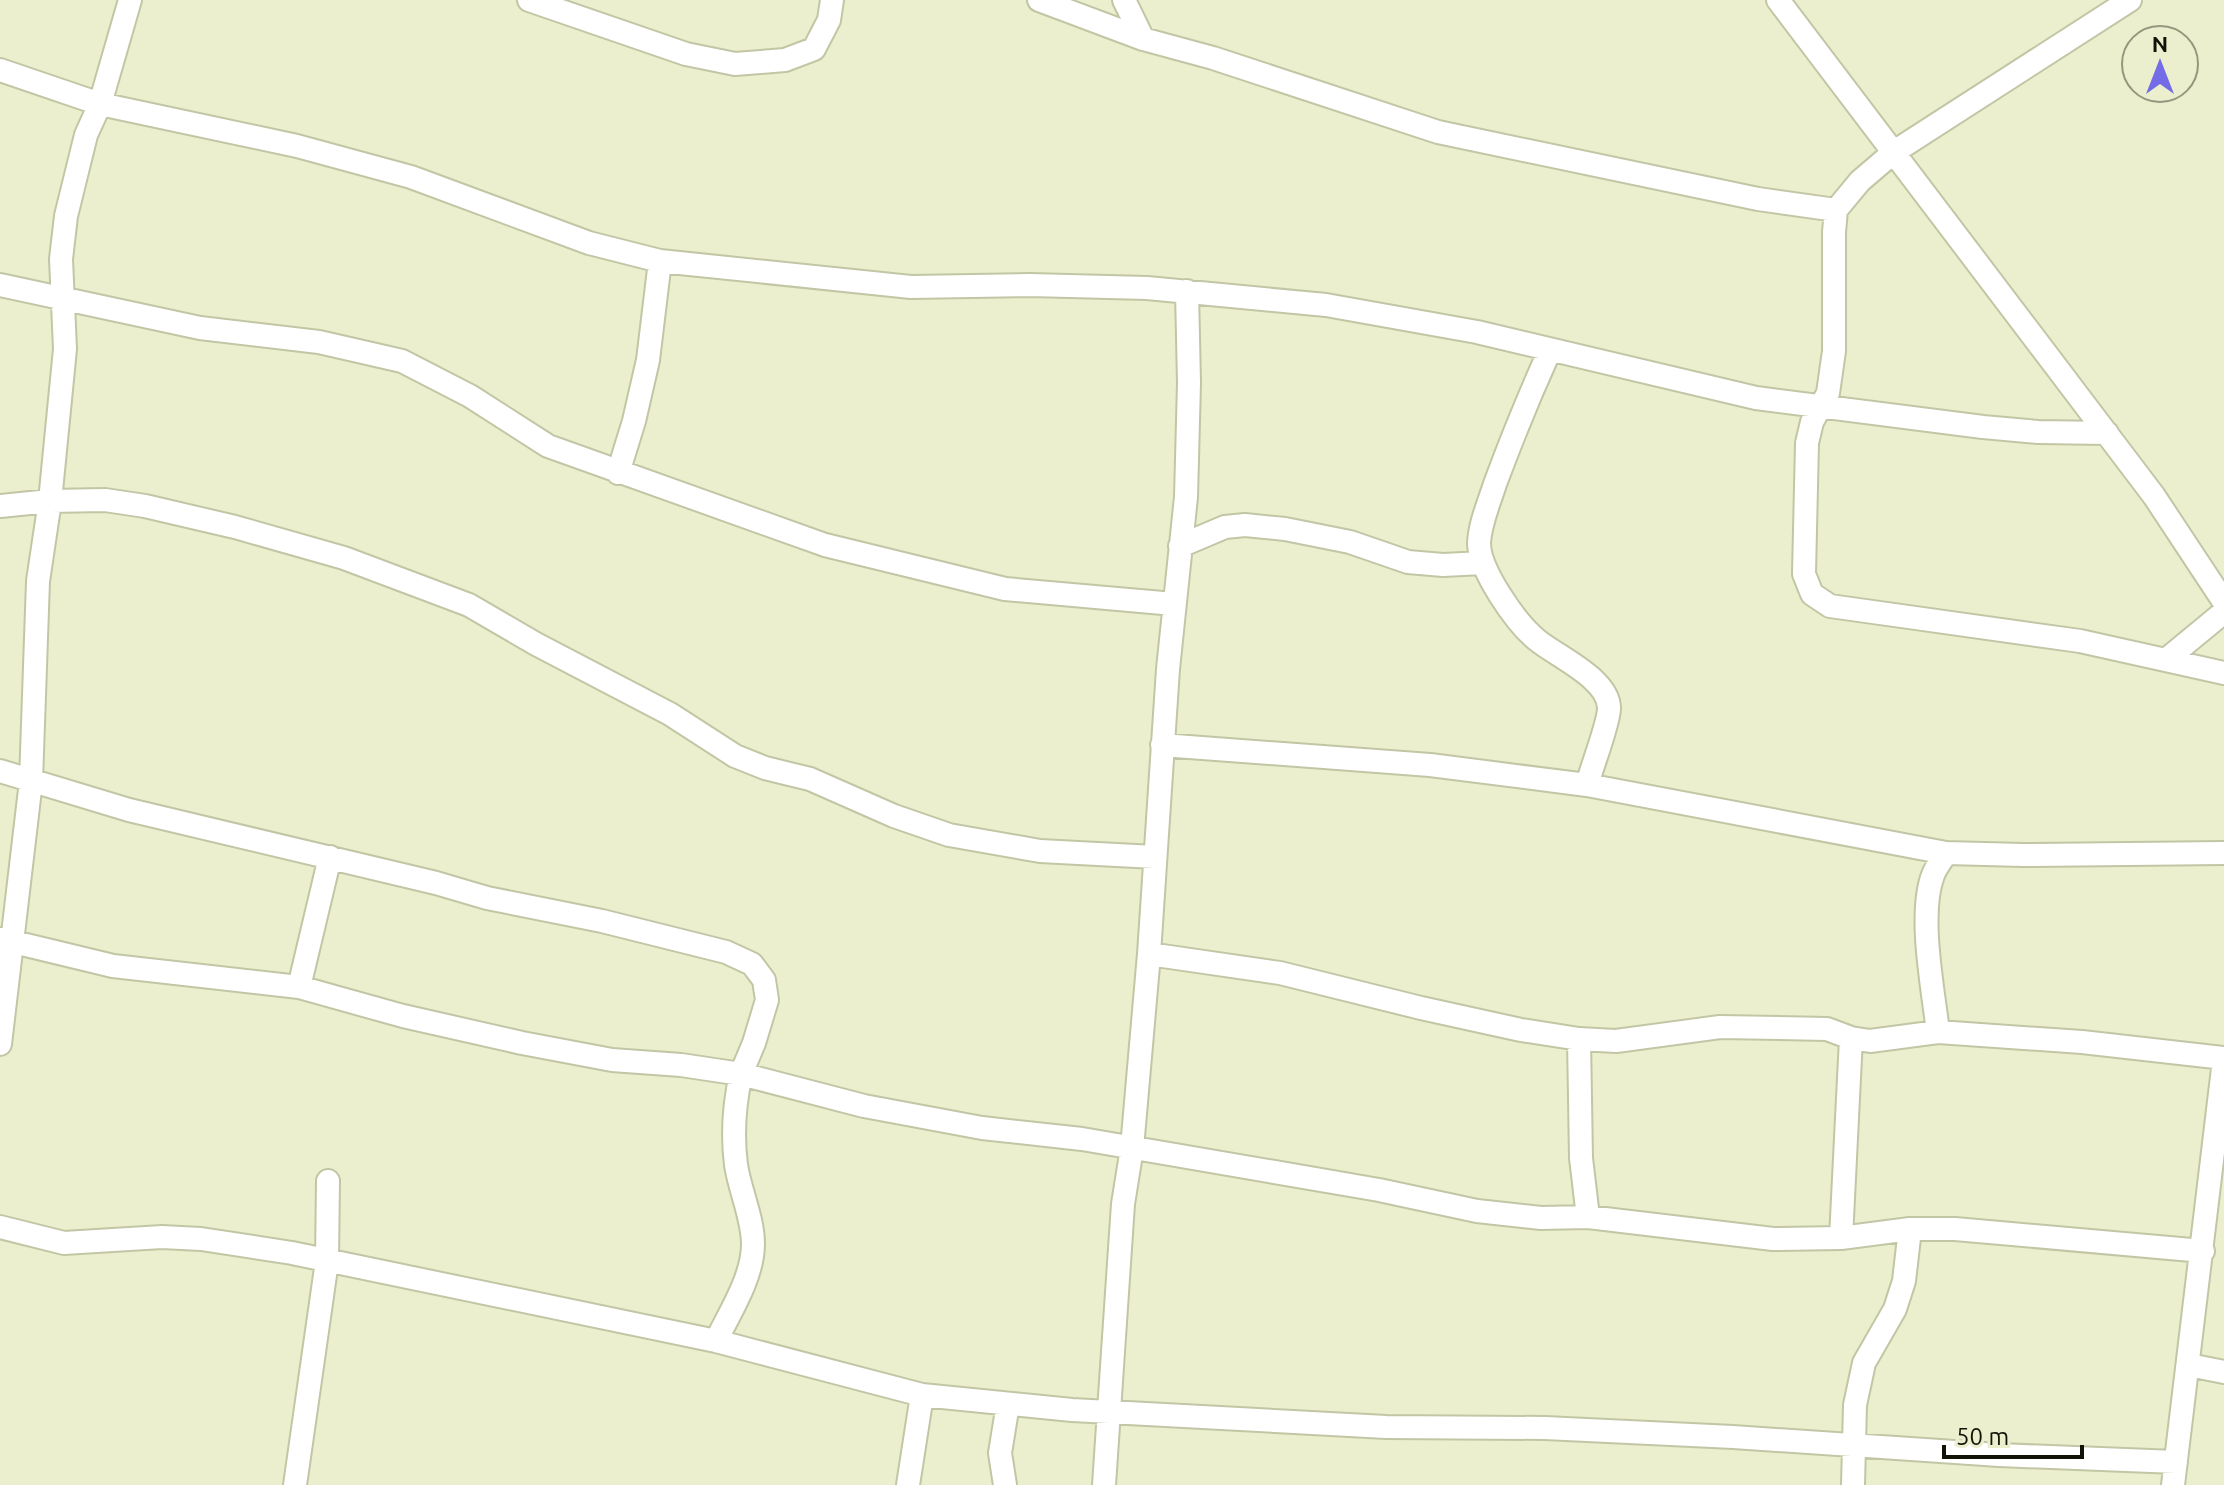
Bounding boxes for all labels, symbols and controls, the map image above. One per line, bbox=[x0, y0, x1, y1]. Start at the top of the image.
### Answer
north arrow bbox=[2120, 24, 2200, 104]
text: N bbox=[2152, 31, 2168, 56]
scale bar bbox=[1944, 1409, 2082, 1459]
text: 50 m bbox=[1956, 1423, 2009, 1450]

